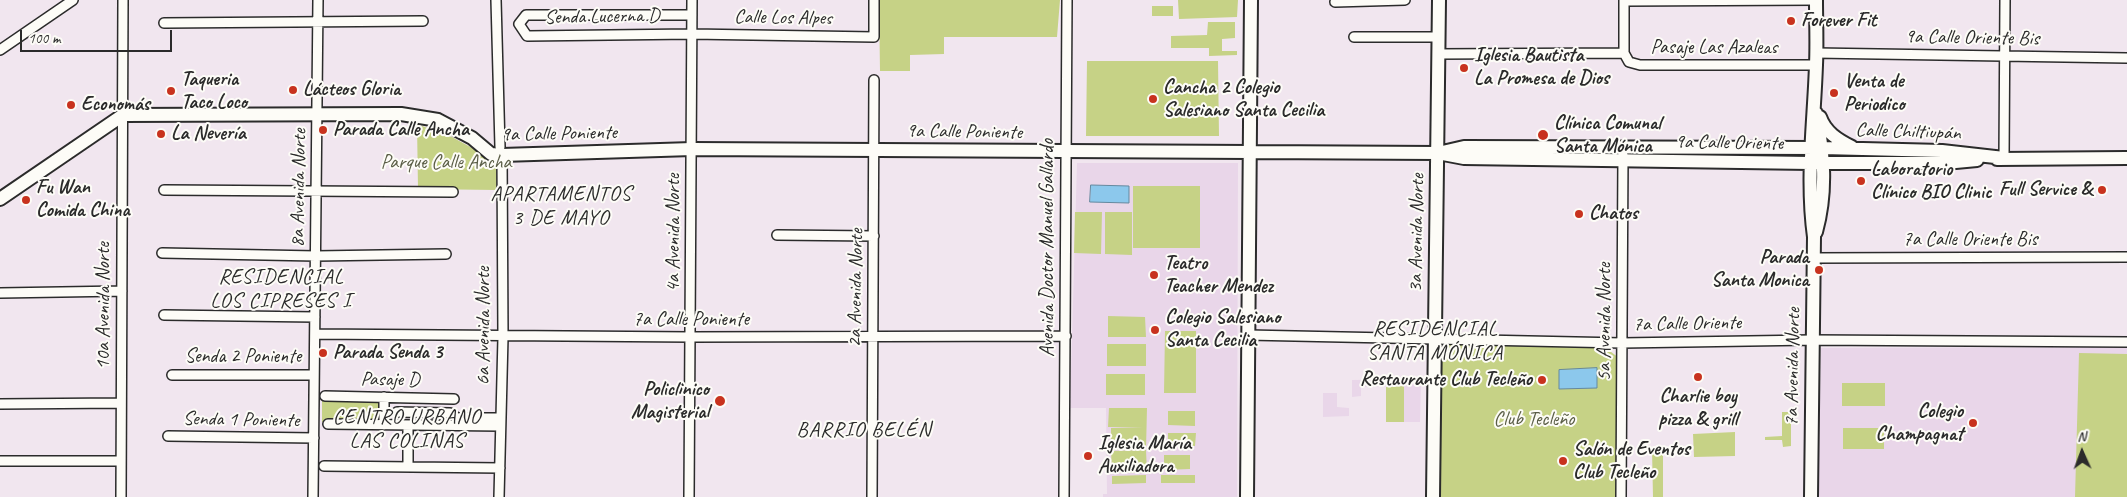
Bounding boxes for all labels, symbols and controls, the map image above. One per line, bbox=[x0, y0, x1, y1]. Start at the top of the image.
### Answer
street label: Senda Lucerna D bbox=[544, 4, 660, 30]
street label: Calle Los Alpes bbox=[734, 5, 832, 31]
place label: Forever Fit bbox=[1801, 9, 1876, 33]
marker: Forever Fit bbox=[1785, 15, 1797, 27]
scale bar bbox=[22, 20, 175, 52]
street label: 9a Calle Oriente Bis bbox=[1905, 25, 2039, 51]
text: 100 m bbox=[28, 29, 60, 48]
street label: Pasaje Las Azaleas bbox=[1651, 36, 1777, 60]
place label: Iglesia Bautista La Promesa de Dios bbox=[1474, 44, 1609, 91]
marker: Iglesia Bautista La Promesa de Dios bbox=[1458, 62, 1470, 74]
place label: Taqueria Taco Loco bbox=[181, 68, 247, 115]
place label: Venta de Periodico bbox=[1844, 70, 1905, 117]
place label: Cancha 2 Colegio Salesiano Santa Cecilia bbox=[1163, 76, 1324, 123]
place label: Lácteos Gloria bbox=[303, 78, 400, 102]
marker: Lácteos Gloria bbox=[287, 84, 299, 96]
marker: Taqueria Taco Loco bbox=[165, 85, 177, 97]
marker: Venta de Periodico bbox=[1828, 87, 1840, 99]
place label: Economás bbox=[81, 93, 150, 117]
marker: Cancha 2 Colegio Salesiano Santa Cecilia bbox=[1147, 93, 1159, 105]
marker: Economás bbox=[65, 99, 77, 111]
place label: Clínica Comunal Santa Mónica bbox=[1554, 112, 1661, 159]
place label: Parada Calle Ancha bbox=[333, 118, 469, 142]
street label: Calle Chiltiupán bbox=[1855, 118, 1961, 146]
street label: 9a Calle Poniente bbox=[906, 119, 1022, 145]
street label: 9a Calle Poniente bbox=[501, 121, 617, 147]
place label: La Nevería bbox=[171, 122, 246, 146]
marker: Parada Calle Ancha bbox=[317, 124, 329, 136]
marker: La Nevería bbox=[155, 128, 167, 140]
street label: 8a Avenida Norte bbox=[286, 128, 312, 248]
marker: Clínica Comunal Santa Mónica bbox=[1536, 128, 1550, 142]
street label: 9a Calle Oriente bbox=[1675, 130, 1783, 156]
street label: Avenida Doctor Manuel Gallardo bbox=[1036, 139, 1060, 357]
park label: Parque Calle Ancha bbox=[381, 151, 511, 175]
place label: Laboratorio Clínico BIO Clinic bbox=[1871, 158, 1992, 205]
street label: 3a Avenida Norte bbox=[1404, 173, 1430, 293]
street label: 4a Avenida Norte bbox=[662, 174, 686, 292]
marker: Laboratorio Clínico BIO Clinic bbox=[1855, 175, 1867, 187]
place label: Fu Wan Comida China bbox=[36, 176, 130, 223]
place label: Full Service & bbox=[1999, 178, 2092, 202]
district label: APARTAMENTOS 3 DE MAYO bbox=[490, 181, 632, 231]
marker: Full Service & bbox=[2096, 184, 2108, 196]
marker: Fu Wan Comida China bbox=[20, 194, 32, 206]
place label: Chatos bbox=[1589, 202, 1638, 226]
marker: Chatos bbox=[1573, 208, 1585, 220]
street label: 2a Avenida Norte bbox=[843, 228, 869, 348]
street label: 7a Calle Oriente Bis bbox=[1903, 228, 2037, 252]
street label: 10a Avenida Norte bbox=[92, 242, 116, 370]
place label: Parada Santa Monica bbox=[1711, 246, 1809, 293]
place label: Teatro Teacher Mendez bbox=[1164, 252, 1273, 299]
street label: 5a Avenida Norte bbox=[1593, 263, 1617, 381]
district label: RESIDENCIAL LOS CIPRESES I bbox=[209, 264, 353, 314]
marker: Parada Santa Monica bbox=[1813, 264, 1825, 276]
street label: 6a Avenida Norte bbox=[472, 267, 496, 385]
marker: Teatro Teacher Mendez bbox=[1148, 269, 1160, 281]
place label: Colegio Salesiano Santa Cecilia bbox=[1165, 306, 1280, 353]
street label: 7a Avenida Norte bbox=[1780, 307, 1806, 427]
street label: 7a Calle Poniente bbox=[633, 308, 749, 332]
street label: 7a Calle Oriente bbox=[1633, 311, 1741, 337]
district label: RESIDENCIAL SANTA MÓNICA bbox=[1365, 316, 1505, 366]
marker: Colegio Salesiano Santa Cecilia bbox=[1149, 324, 1161, 336]
place label: Parada Senda 3 bbox=[333, 341, 443, 365]
street label: Senda 2 Poniente bbox=[185, 345, 301, 369]
marker: Parada Senda 3 bbox=[317, 347, 329, 359]
street label: Pasaje D bbox=[360, 367, 420, 393]
place label: Restaurante Club Tecleño bbox=[1360, 368, 1532, 392]
marker: Charlie boy pizza & grill bbox=[1692, 371, 1704, 383]
marker: Restaurante Club Tecleño bbox=[1536, 374, 1548, 386]
place label: Policlinico Magisterial bbox=[631, 378, 709, 425]
place label: Charlie boy pizza & grill bbox=[1659, 385, 1737, 432]
marker: Policlinico Magisterial bbox=[713, 394, 727, 408]
place label: Colegio Champagnat bbox=[1876, 400, 1963, 447]
district label: CENTRO URBANO LAS COLINAS bbox=[332, 404, 482, 454]
street label: Senda 1 Poniente bbox=[183, 407, 299, 433]
park label: Club Tecleño bbox=[1494, 408, 1574, 432]
district label: BARRIO BELÉN bbox=[796, 417, 932, 443]
marker: Colegio Champagnat bbox=[1967, 417, 1979, 429]
north arrow bbox=[2057, 427, 2107, 477]
text: N bbox=[2077, 428, 2086, 445]
place label: Iglesia María Auxiliadora bbox=[1098, 432, 1191, 479]
place label: Salón de Eventos Club Tecleño bbox=[1573, 438, 1690, 485]
marker: Iglesia María Auxiliadora bbox=[1082, 450, 1094, 462]
marker: Salón de Eventos Club Tecleño bbox=[1557, 455, 1569, 467]

